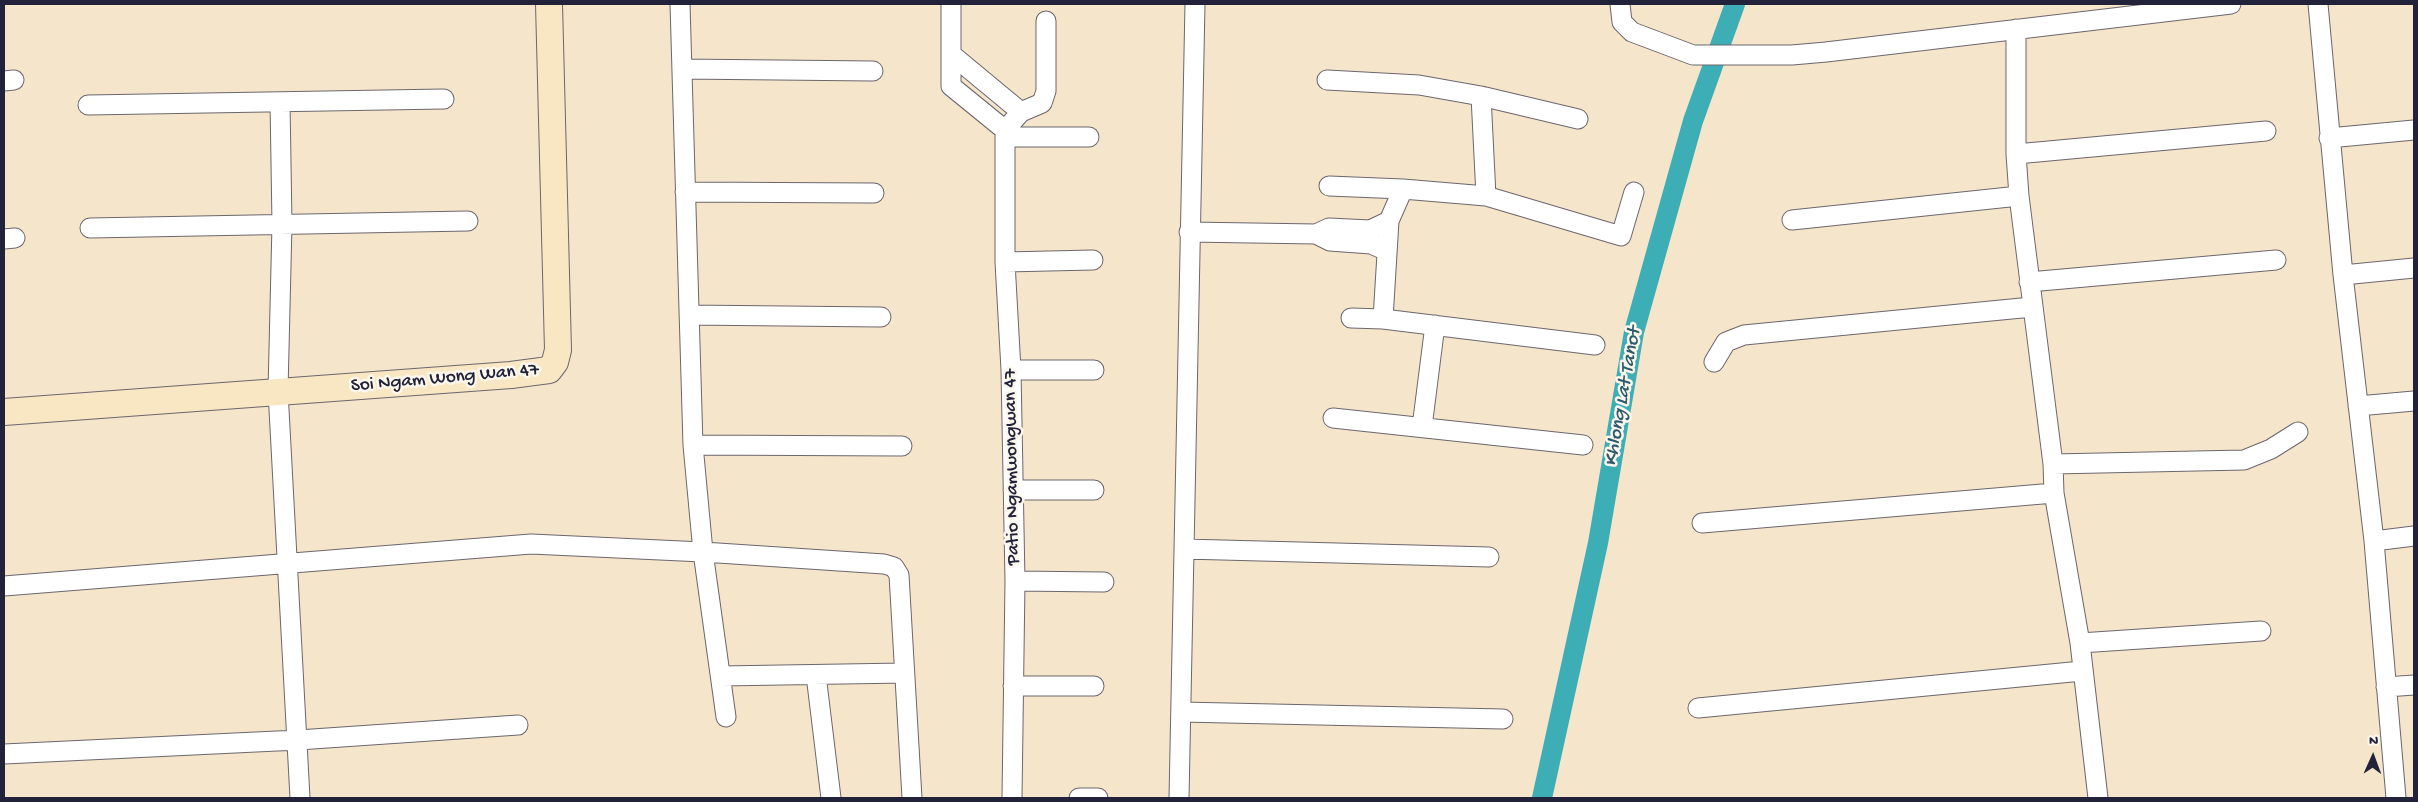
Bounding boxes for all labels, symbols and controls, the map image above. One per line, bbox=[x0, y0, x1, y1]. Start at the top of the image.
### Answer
water label: Khlong Lat Tanot bbox=[1600, 326, 1648, 468]
street label: Soi Ngam Wong Wan 47 bbox=[350, 359, 540, 399]
street label: Patio Ngamwongwan 47 bbox=[1000, 369, 1026, 565]
north arrow bbox=[2348, 732, 2398, 782]
text: N bbox=[2369, 733, 2378, 750]

